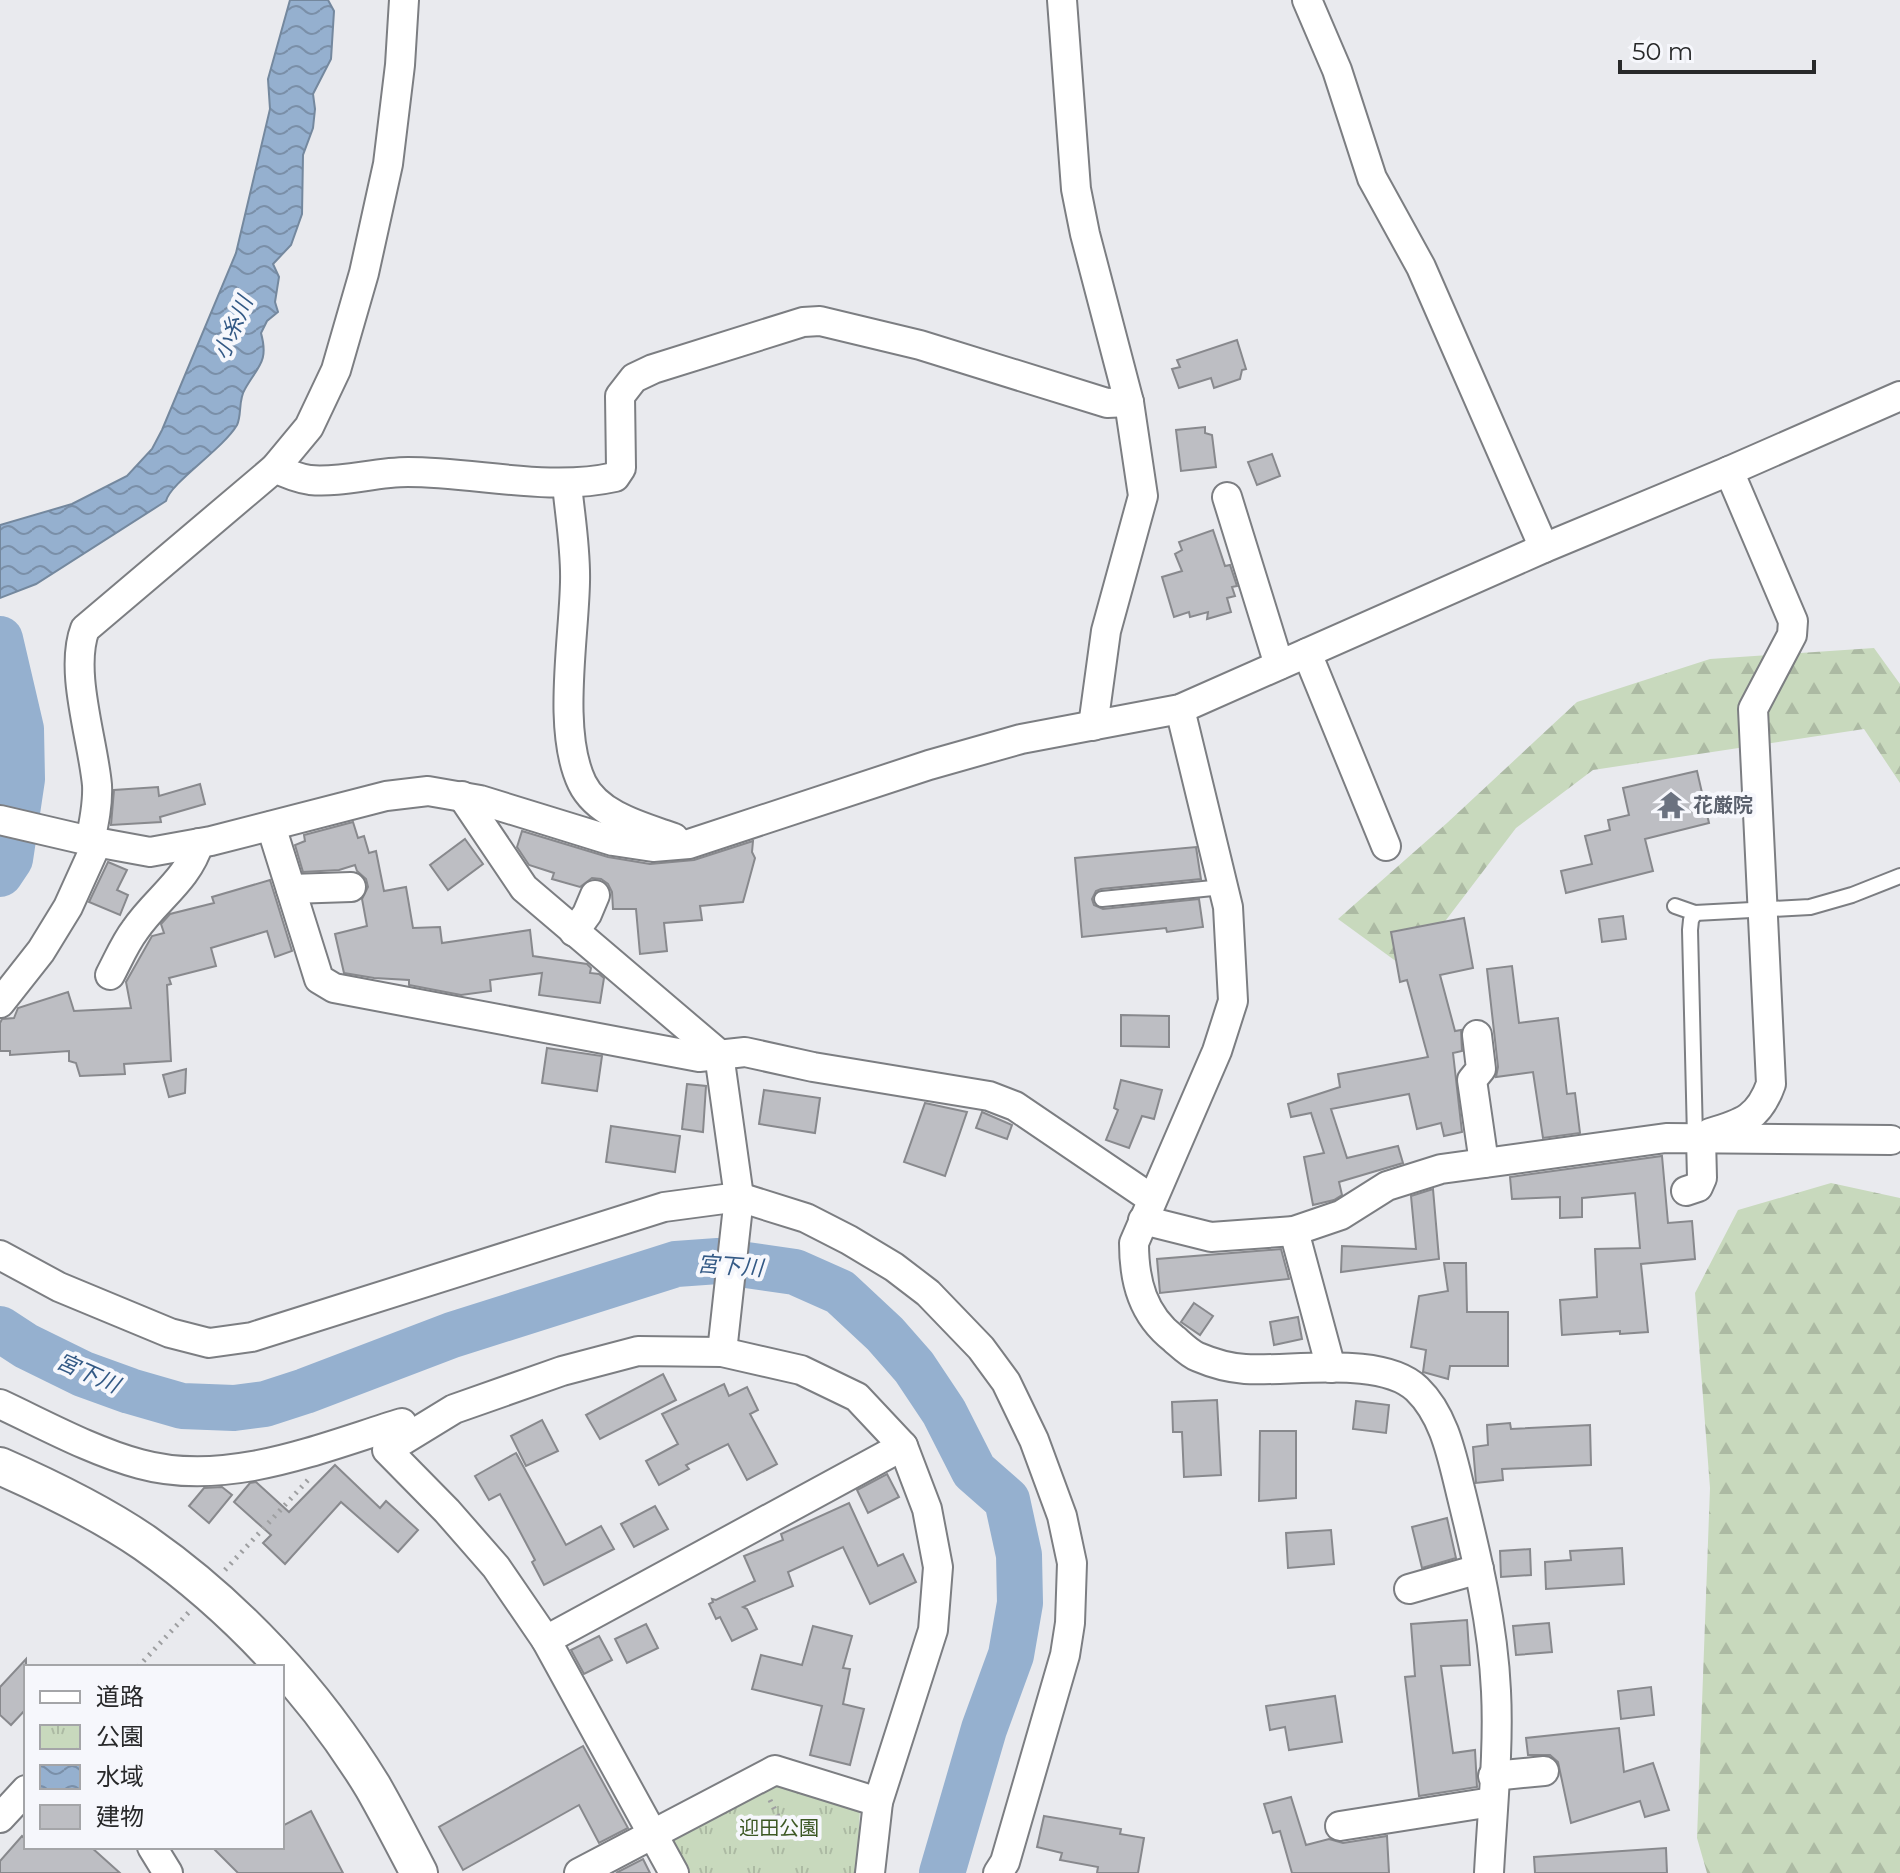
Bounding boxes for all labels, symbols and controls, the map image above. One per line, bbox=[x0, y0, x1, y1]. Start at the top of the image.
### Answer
scale bar bbox=[1620, 24, 1814, 74]
text: 50 m bbox=[1632, 37, 1693, 66]
water label: 小糸川 bbox=[208, 291, 259, 364]
temple icon: 花厳院 bbox=[1656, 790, 1686, 820]
place label: 花厳院 bbox=[1693, 793, 1753, 817]
water label: 宮下川 bbox=[696, 1250, 766, 1282]
water label: 宮下川 bbox=[52, 1347, 125, 1400]
legend bbox=[24, 1665, 284, 1849]
text: 道路 bbox=[96, 1682, 144, 1711]
text: 公園 bbox=[96, 1722, 144, 1751]
text: 水域 bbox=[96, 1762, 144, 1791]
text: 建物 bbox=[96, 1802, 144, 1831]
park label: 迎田公園 bbox=[739, 1816, 819, 1840]

